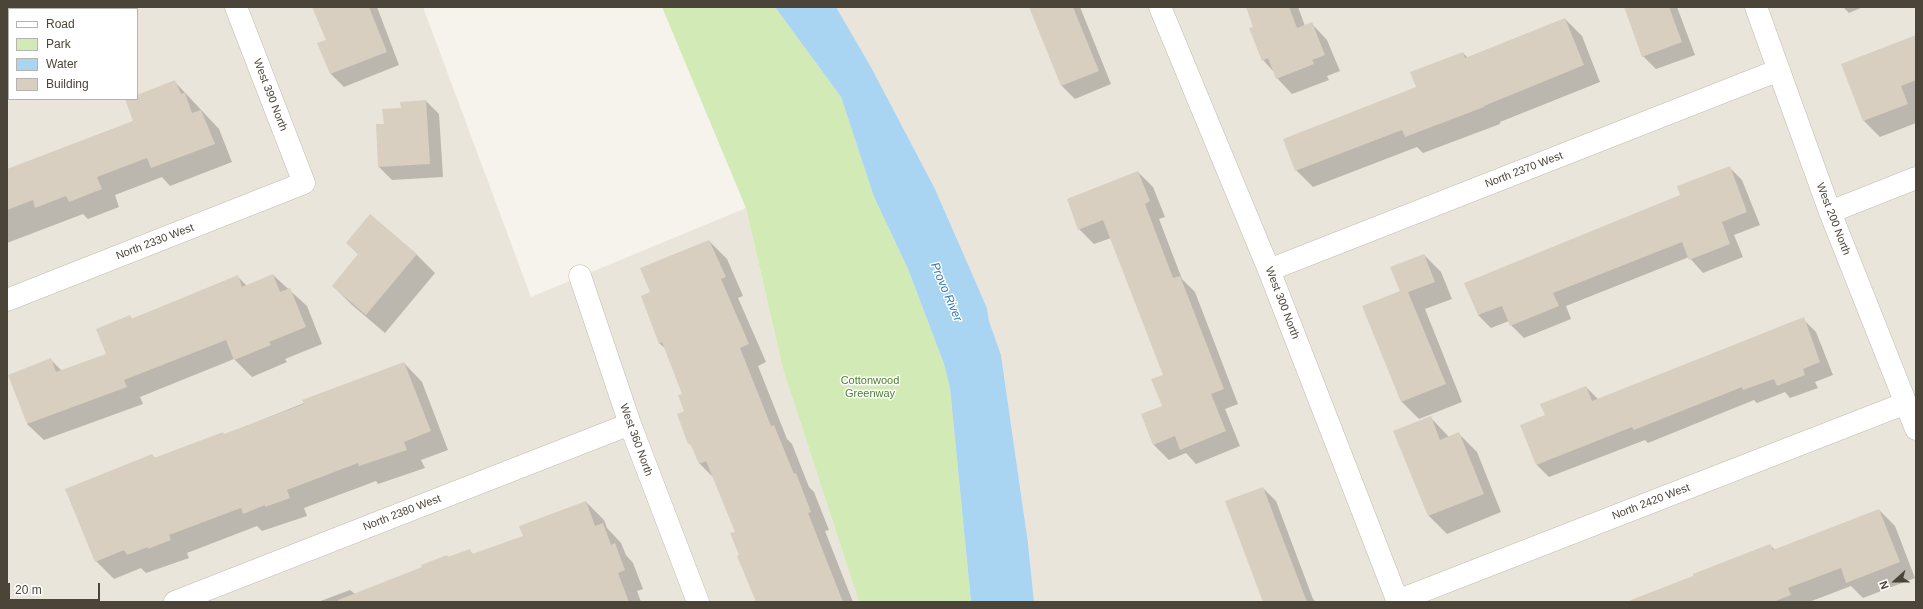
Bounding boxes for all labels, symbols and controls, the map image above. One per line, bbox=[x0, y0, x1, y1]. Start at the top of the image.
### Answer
legend bbox=[8, 8, 138, 100]
text: Road bbox=[46, 17, 75, 31]
text: Park bbox=[46, 37, 71, 51]
text: Water bbox=[46, 57, 78, 71]
street label: West 390 North bbox=[250, 57, 290, 133]
text: Building bbox=[46, 77, 89, 91]
street label: North 2370 West bbox=[1483, 149, 1565, 191]
street label: West 200 North bbox=[1813, 181, 1853, 257]
street label: North 2330 West bbox=[114, 221, 196, 263]
water label: Provo River bbox=[927, 260, 965, 324]
street label: West 300 North bbox=[1262, 265, 1302, 341]
park label: Cottonwood Greenway bbox=[841, 374, 899, 400]
street label: West 360 North bbox=[617, 402, 655, 478]
street label: North 2420 West bbox=[1610, 481, 1692, 523]
street label: North 2380 West bbox=[361, 492, 443, 534]
north arrow bbox=[1875, 561, 1915, 601]
scale bar bbox=[10, 575, 102, 601]
text: N bbox=[1877, 579, 1891, 591]
text: 20 m bbox=[15, 583, 42, 597]

